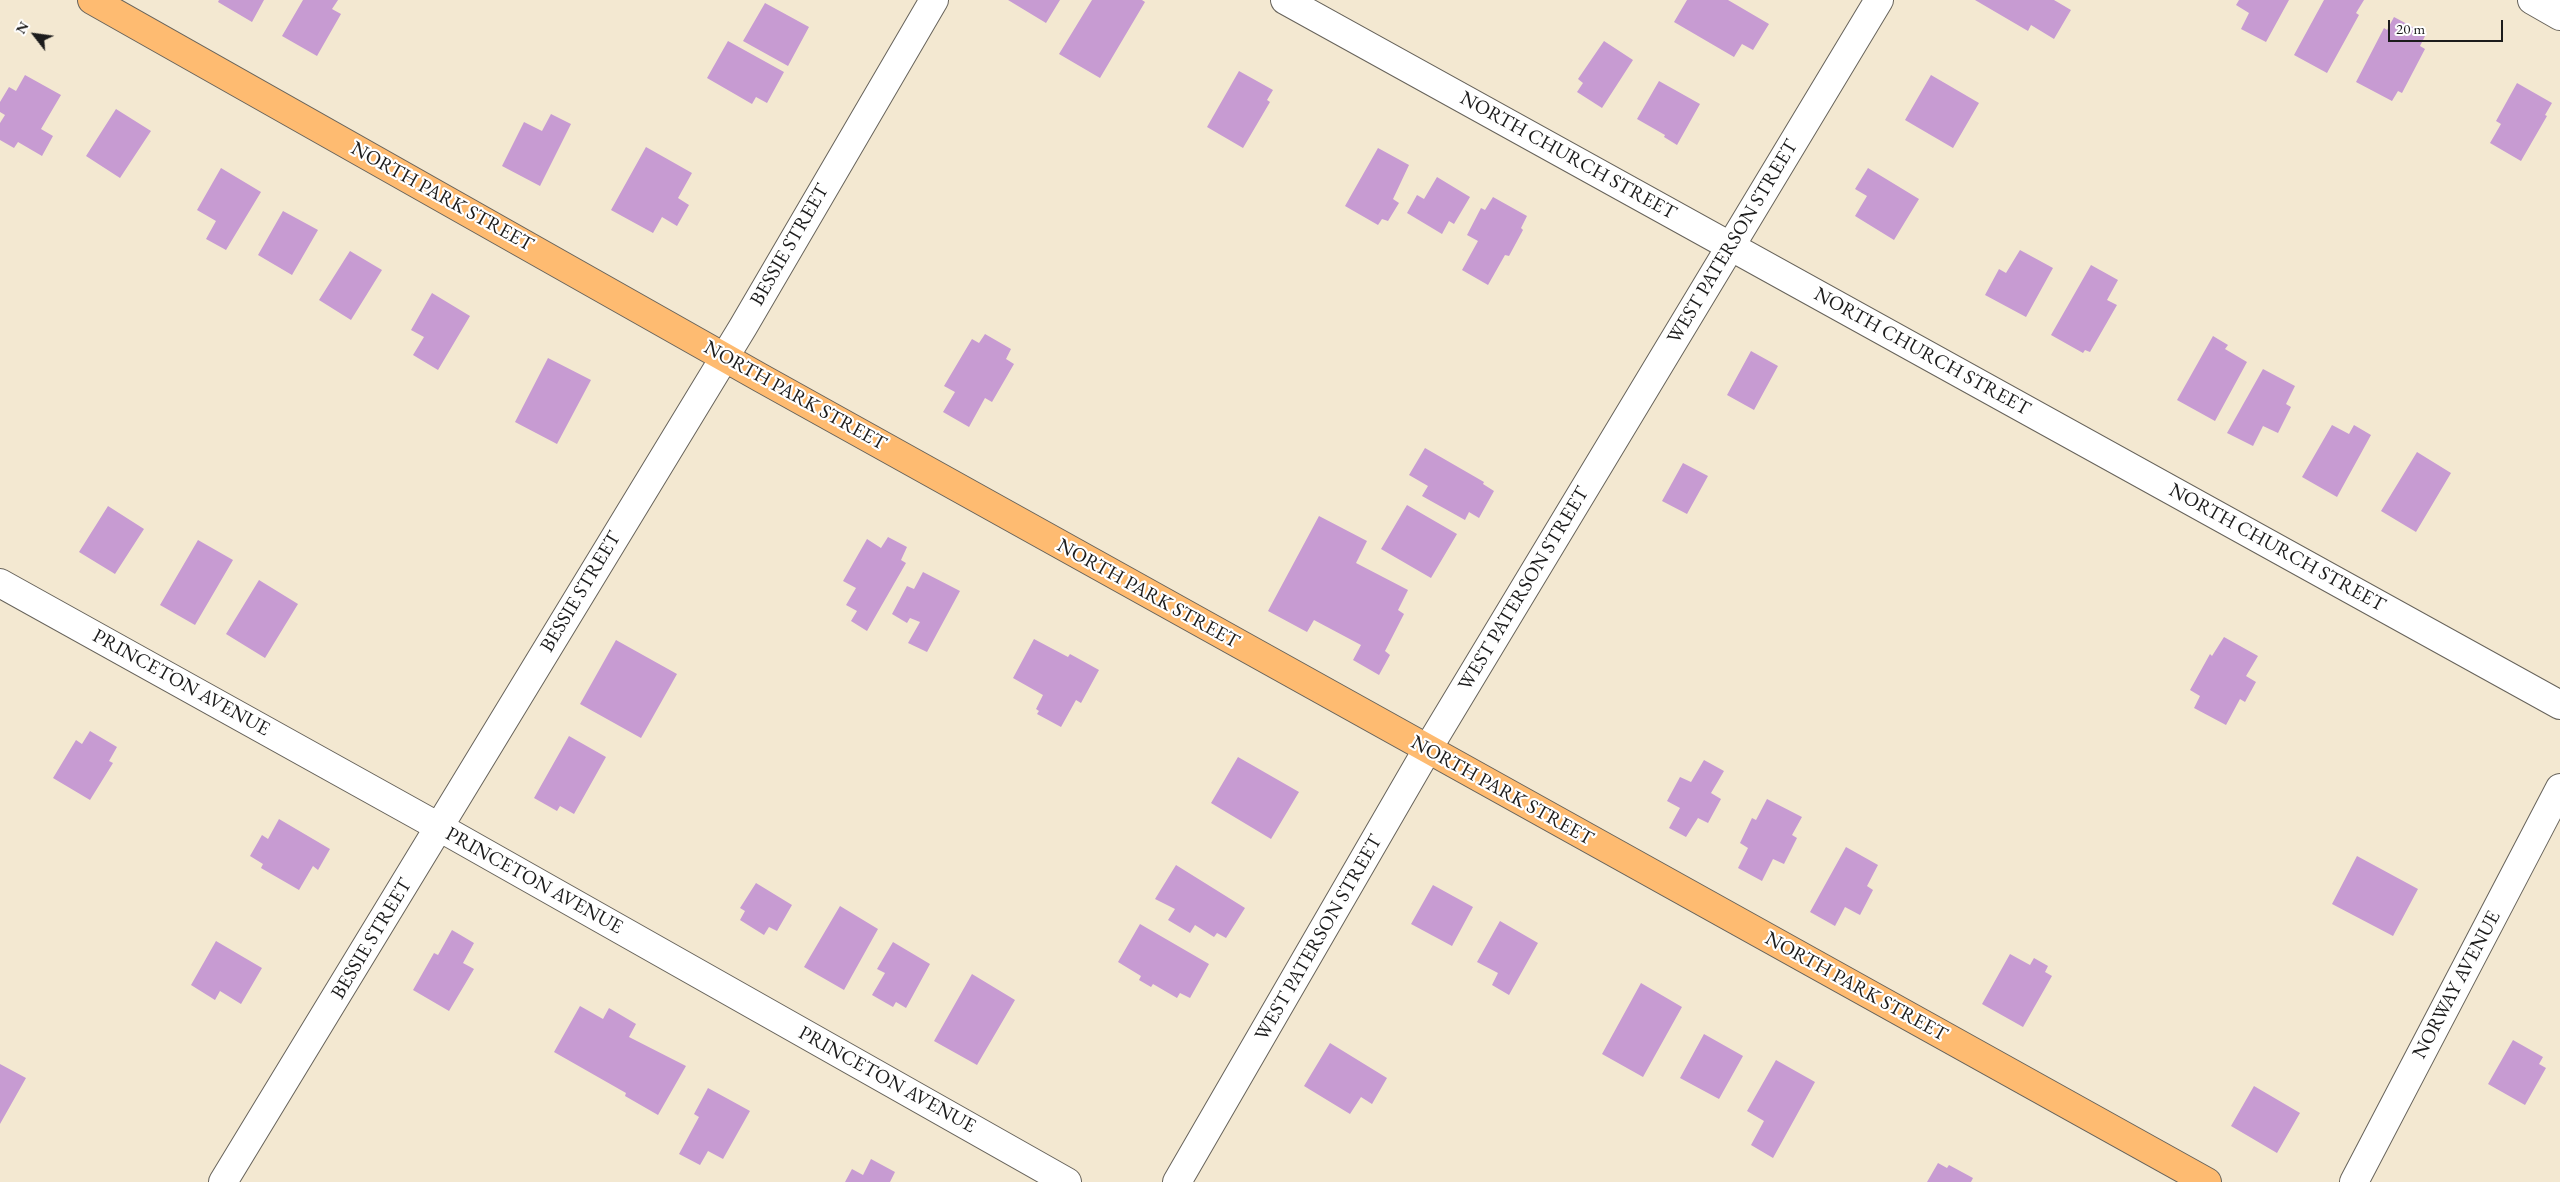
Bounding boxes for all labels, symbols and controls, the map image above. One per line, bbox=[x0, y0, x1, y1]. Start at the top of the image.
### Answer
north arrow bbox=[10, 10, 60, 60]
scale bar bbox=[2390, 10, 2505, 42]
text: N bbox=[11, 18, 33, 37]
text: 20 m bbox=[2396, 19, 2425, 38]
street label: NORTH CHURCH STREET bbox=[1456, 86, 1680, 226]
street label: WEST PATERSON STREET bbox=[1663, 136, 1803, 348]
street label: NORTH PARK STREET bbox=[347, 137, 537, 257]
street label: BESSIE STREET bbox=[745, 180, 835, 310]
street label: NORTH CHURCH STREET bbox=[1810, 282, 2034, 422]
street label: NORTH PARK STREET bbox=[700, 336, 890, 456]
street label: NORTH CHURCH STREET bbox=[2165, 478, 2389, 618]
street label: WEST PATERSON STREET bbox=[1454, 483, 1594, 695]
street label: BESSIE STREET bbox=[536, 527, 626, 657]
street label: NORTH PARK STREET bbox=[1053, 534, 1243, 654]
street label: PRINCETON AVENUE bbox=[88, 624, 274, 742]
street label: NORTH PARK STREET bbox=[1407, 731, 1597, 851]
street label: PRINCETON AVENUE bbox=[441, 822, 627, 940]
street label: WEST PATERSON STREET bbox=[1250, 831, 1388, 1045]
street label: BESSIE STREET bbox=[327, 874, 417, 1004]
street label: NORWAY AVENUE bbox=[2408, 907, 2506, 1063]
street label: NORTH PARK STREET bbox=[1761, 927, 1951, 1047]
street label: PRINCETON AVENUE bbox=[794, 1021, 980, 1139]

